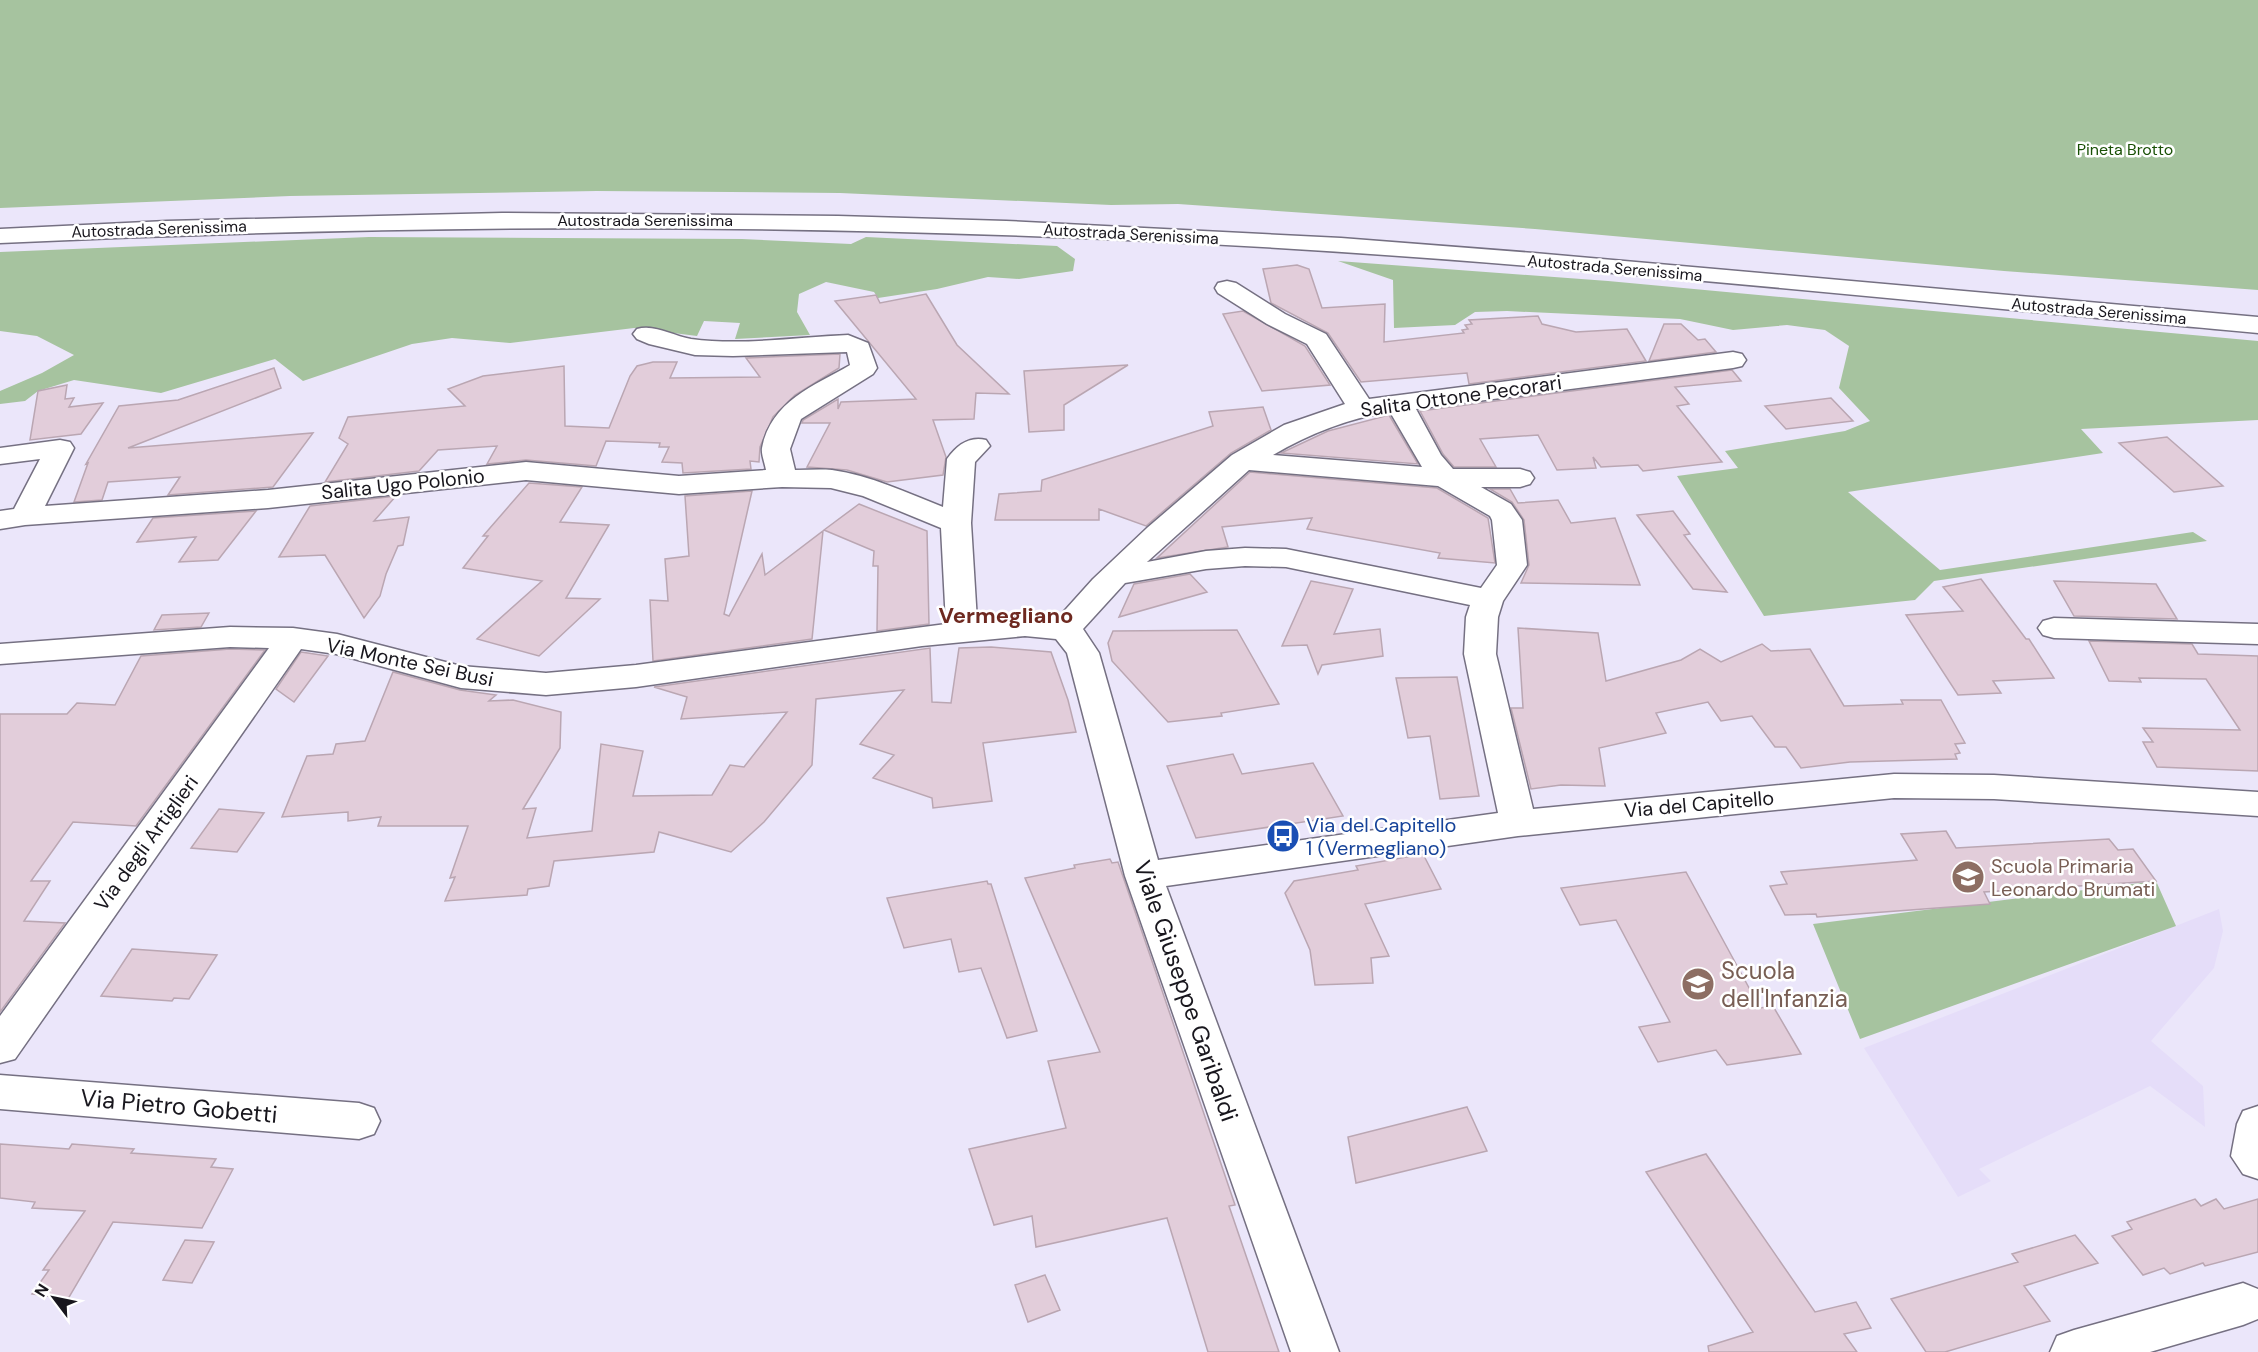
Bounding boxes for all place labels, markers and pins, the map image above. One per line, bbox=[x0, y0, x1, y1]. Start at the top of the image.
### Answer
place label: Via del Capitello 1 (Vermegliano) bbox=[1306, 812, 1456, 861]
bus stop icon: Via del Capitello 1 (Vermegliano) bbox=[1265, 818, 1301, 854]
place label: Scuola Primaria Leonardo Brumati bbox=[1991, 853, 2155, 902]
school or university icon: Scuola Primaria Leonardo Brumati bbox=[1950, 859, 1986, 895]
place label: Scuola dell'Infanzia bbox=[1721, 955, 1848, 1014]
school or university icon: Scuola dell'Infanzia bbox=[1680, 966, 1716, 1002]

